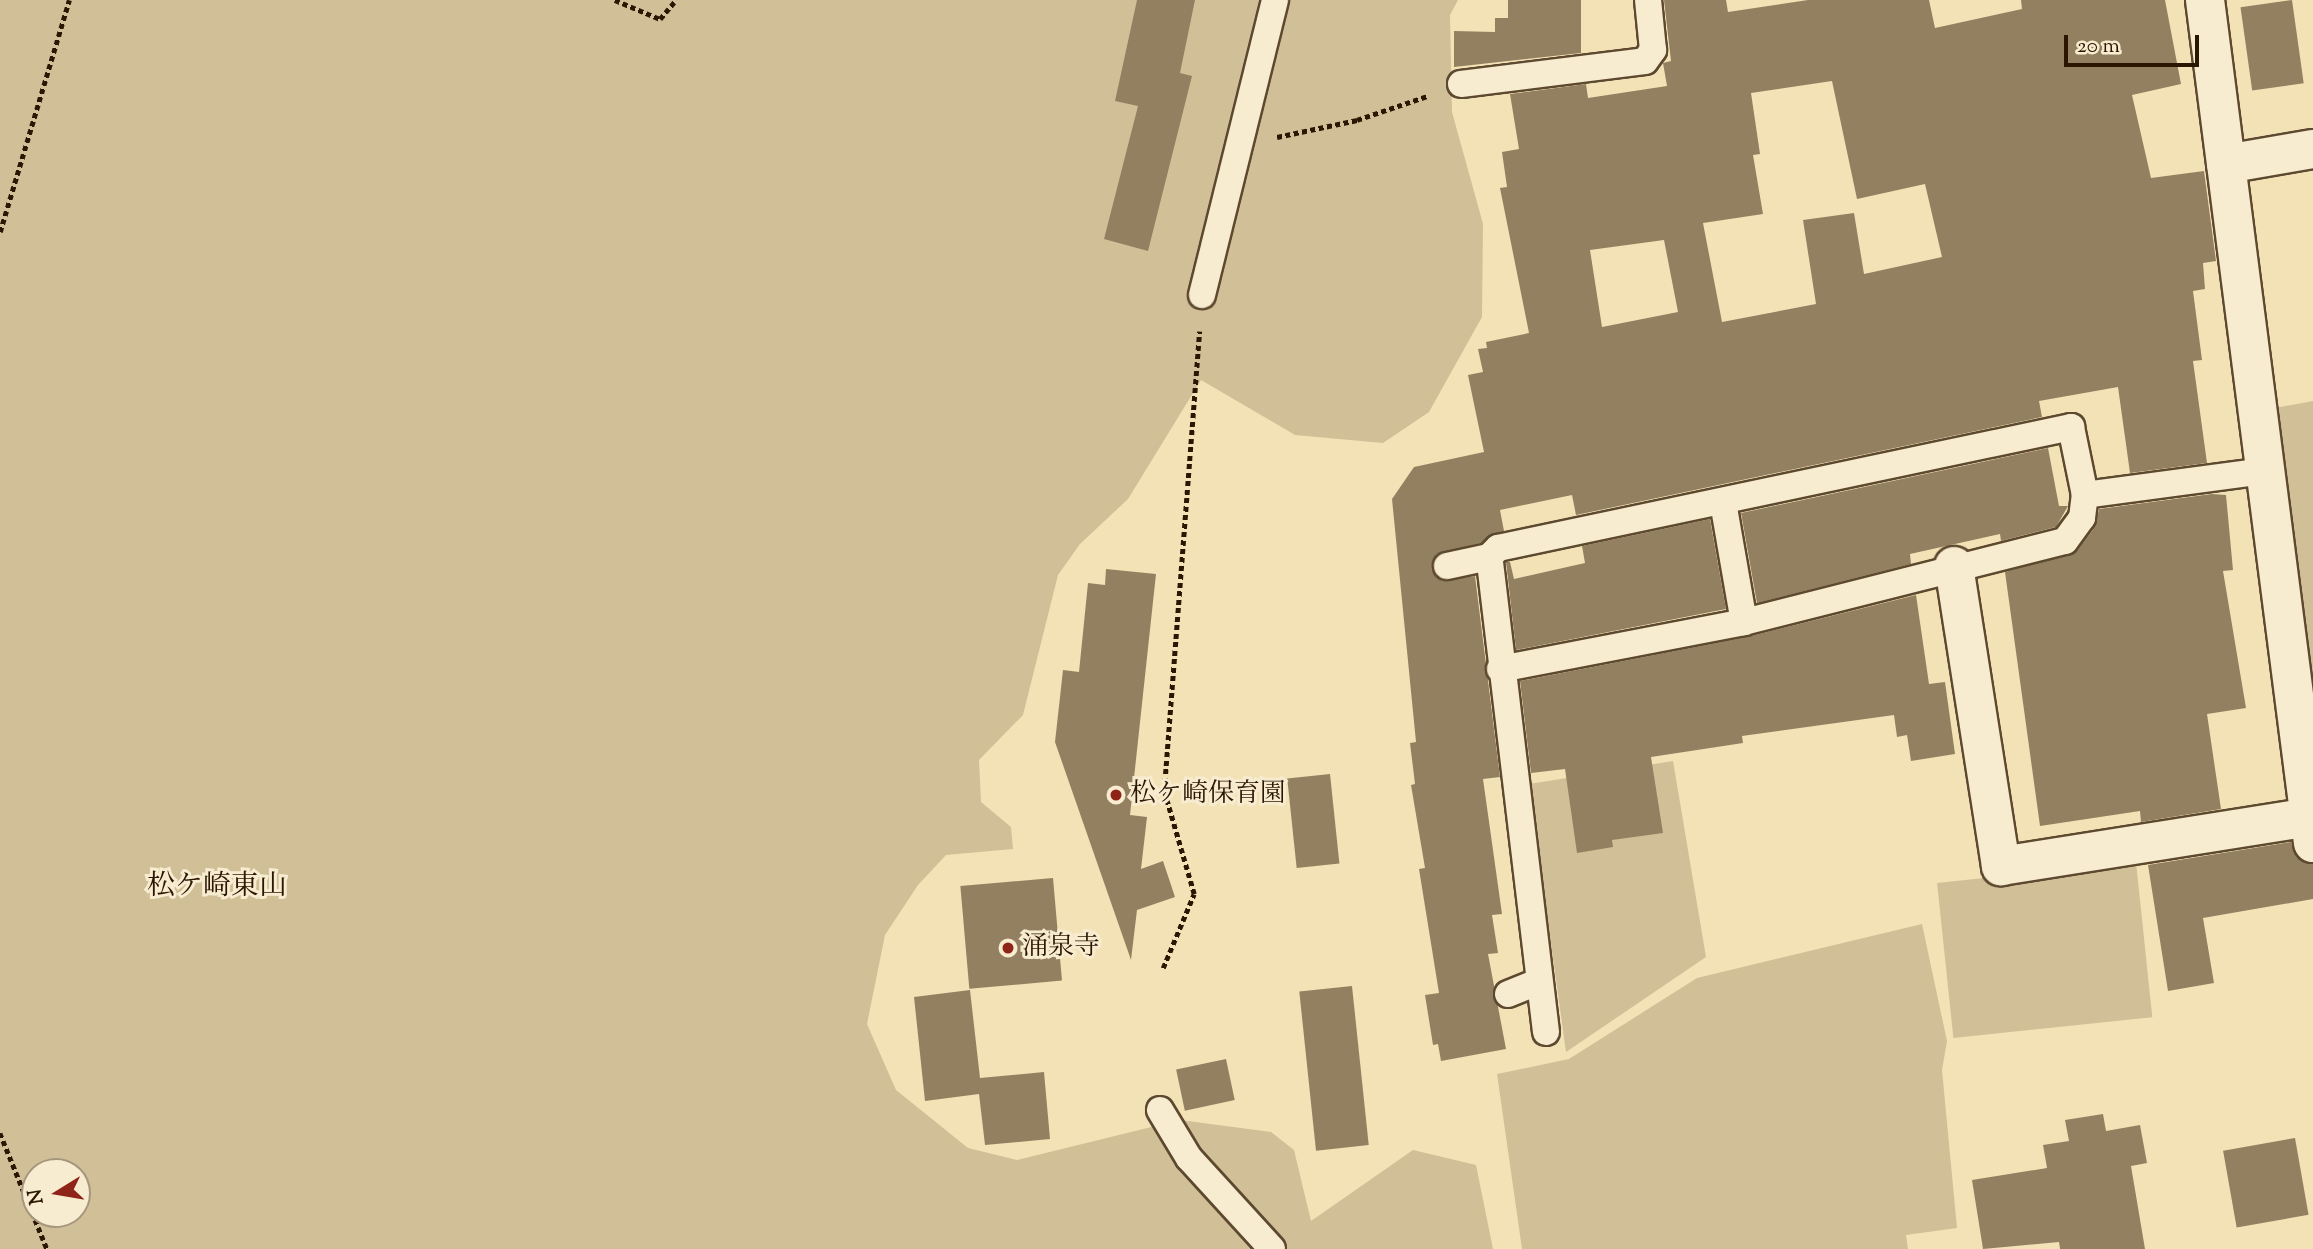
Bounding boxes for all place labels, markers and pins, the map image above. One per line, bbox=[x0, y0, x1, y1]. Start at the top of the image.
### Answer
place label: 松ケ崎保育園 bbox=[1130, 779, 1286, 811]
marker: 松ケ崎保育園 bbox=[1108, 787, 1124, 803]
place label: 涌泉寺 bbox=[1022, 932, 1100, 964]
marker: 涌泉寺 bbox=[1000, 940, 1016, 956]

